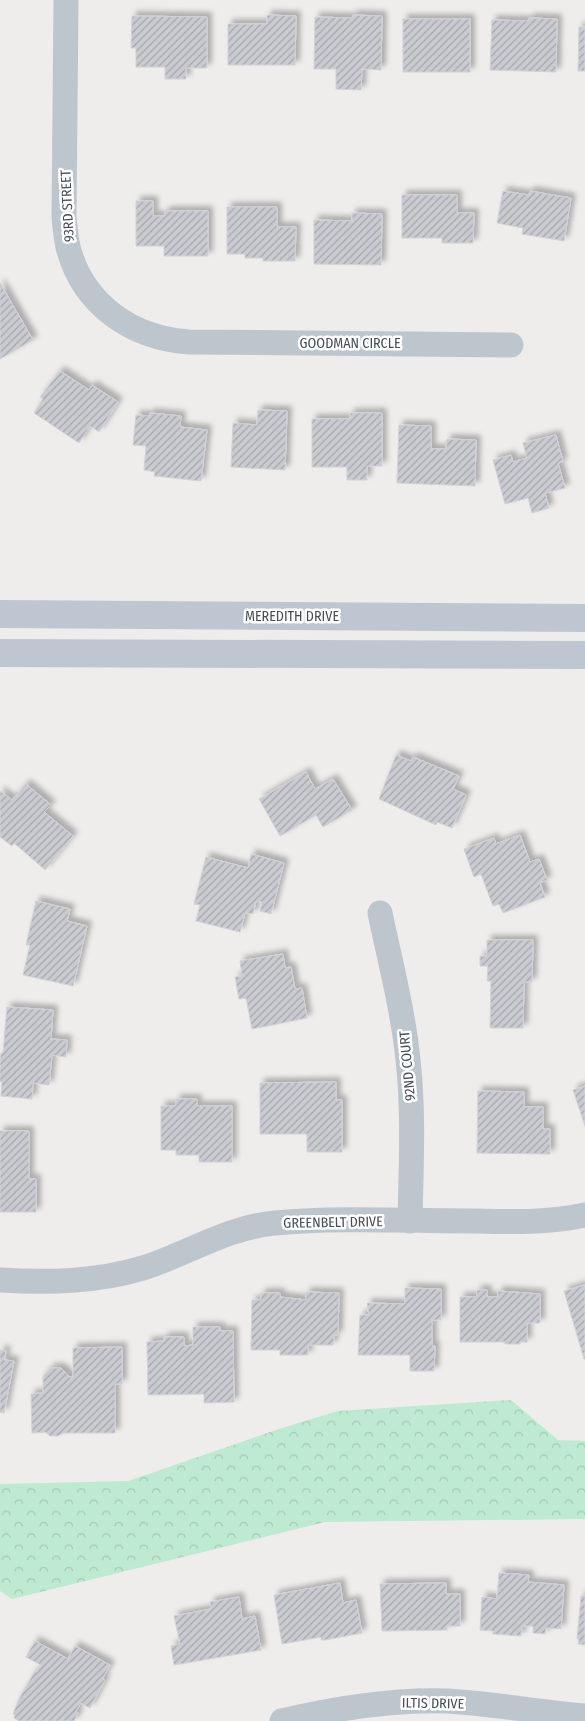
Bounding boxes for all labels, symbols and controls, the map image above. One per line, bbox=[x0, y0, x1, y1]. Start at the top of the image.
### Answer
street label: 93RD STREET bbox=[57, 169, 78, 243]
street label: GOODMAN CIRCLE bbox=[300, 335, 401, 352]
street label: MEREDITH DRIVE bbox=[245, 608, 339, 625]
street label: 92ND COURT bbox=[396, 1030, 419, 1102]
street label: GREENBELT DRIVE bbox=[283, 1213, 383, 1232]
street label: ILTIS DRIVE bbox=[402, 1694, 465, 1713]

